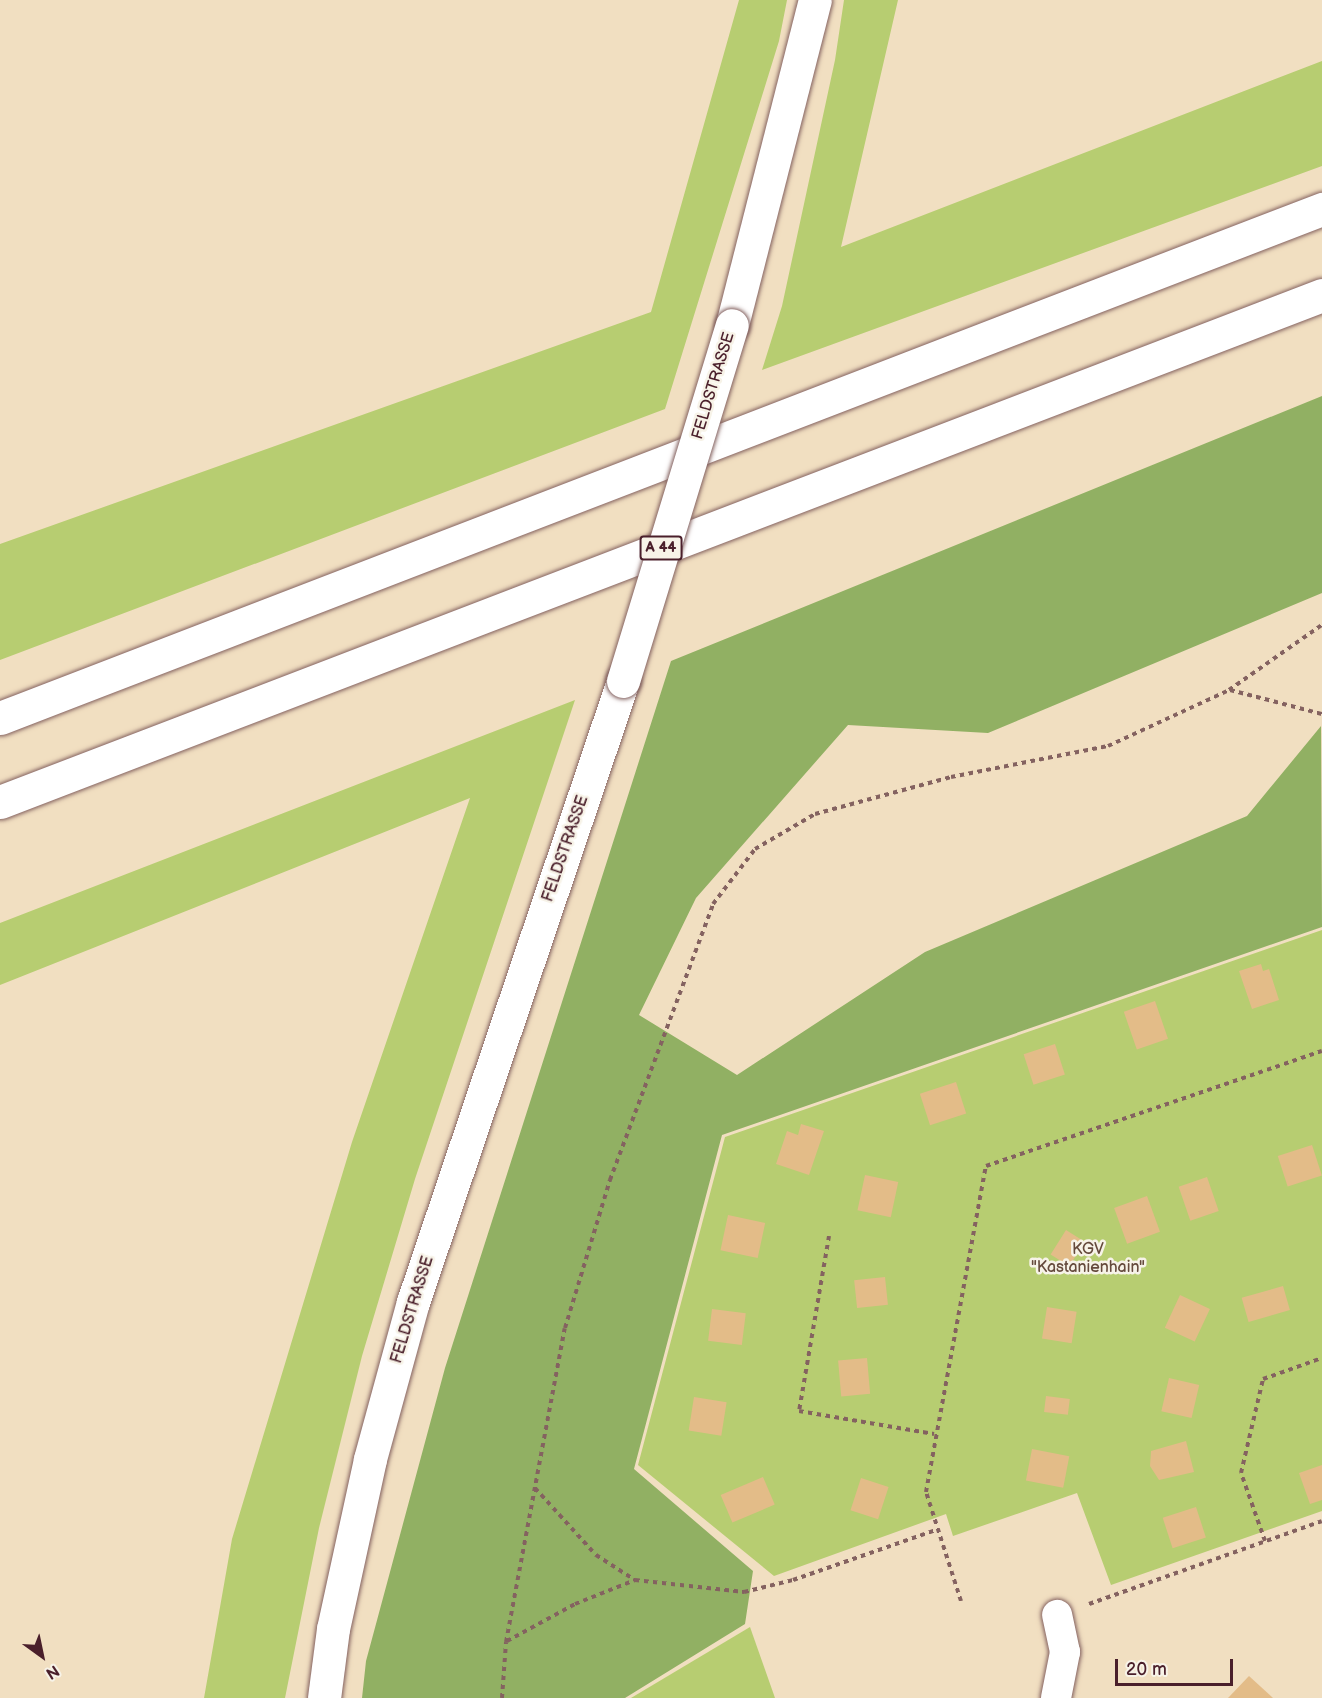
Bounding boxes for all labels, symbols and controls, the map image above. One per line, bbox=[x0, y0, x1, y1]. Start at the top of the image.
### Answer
street label: FELDSTRASSE bbox=[689, 330, 739, 442]
road number: A 44 bbox=[638, 536, 684, 560]
street label: FELDSTRASSE bbox=[539, 793, 593, 905]
park label: KGV "Kastanienhain" bbox=[1031, 1240, 1145, 1278]
street label: FELDSTRASSE bbox=[388, 1254, 438, 1366]
north arrow bbox=[12, 1626, 72, 1686]
scale bar bbox=[1118, 1647, 1236, 1685]
text: 20 m bbox=[1126, 1659, 1167, 1680]
text: N bbox=[42, 1660, 62, 1683]

